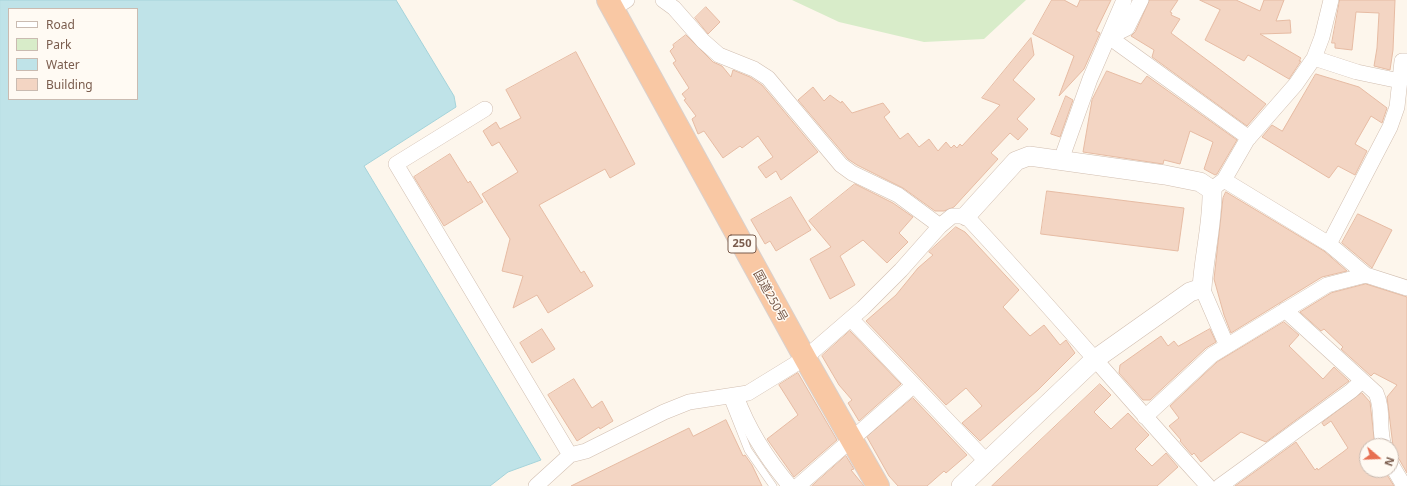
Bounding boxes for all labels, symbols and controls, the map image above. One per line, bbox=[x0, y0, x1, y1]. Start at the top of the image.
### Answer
legend bbox=[8, 8, 138, 100]
text: Road bbox=[46, 16, 75, 33]
text: Park bbox=[46, 36, 71, 53]
text: Water bbox=[46, 56, 80, 73]
text: Building bbox=[46, 76, 93, 93]
road number: 250 bbox=[728, 235, 756, 253]
street label: 国道250号 bbox=[750, 268, 790, 324]
north arrow bbox=[1359, 438, 1399, 478]
text: N bbox=[1381, 455, 1398, 468]

